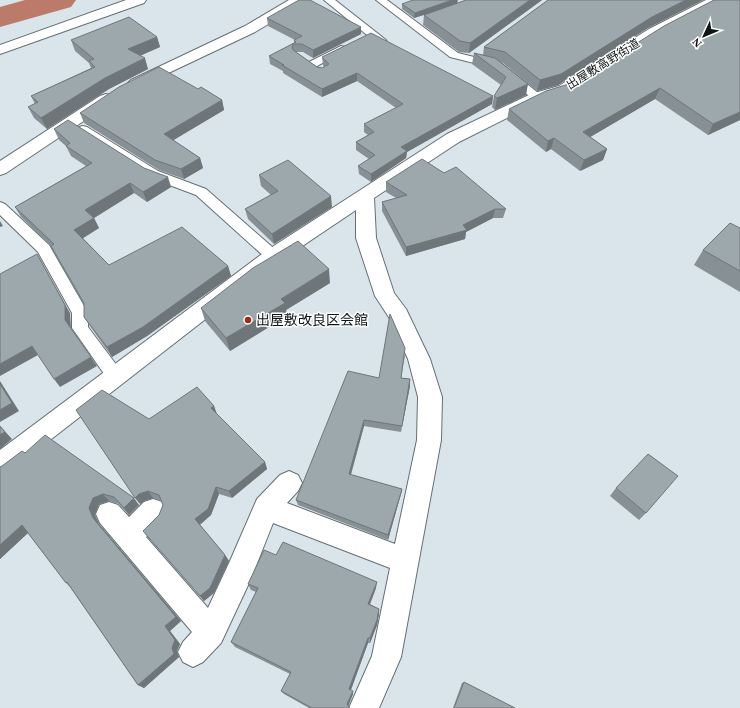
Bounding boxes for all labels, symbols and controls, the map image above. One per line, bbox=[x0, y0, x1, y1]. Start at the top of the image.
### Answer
north arrow bbox=[684, 16, 724, 56]
street label: 出屋敷高野街道 bbox=[564, 36, 642, 92]
text: N bbox=[690, 36, 704, 50]
place label: 出屋敷改良区会館 bbox=[256, 312, 368, 328]
marker: 出屋敷改良区会館 bbox=[243, 315, 253, 325]

